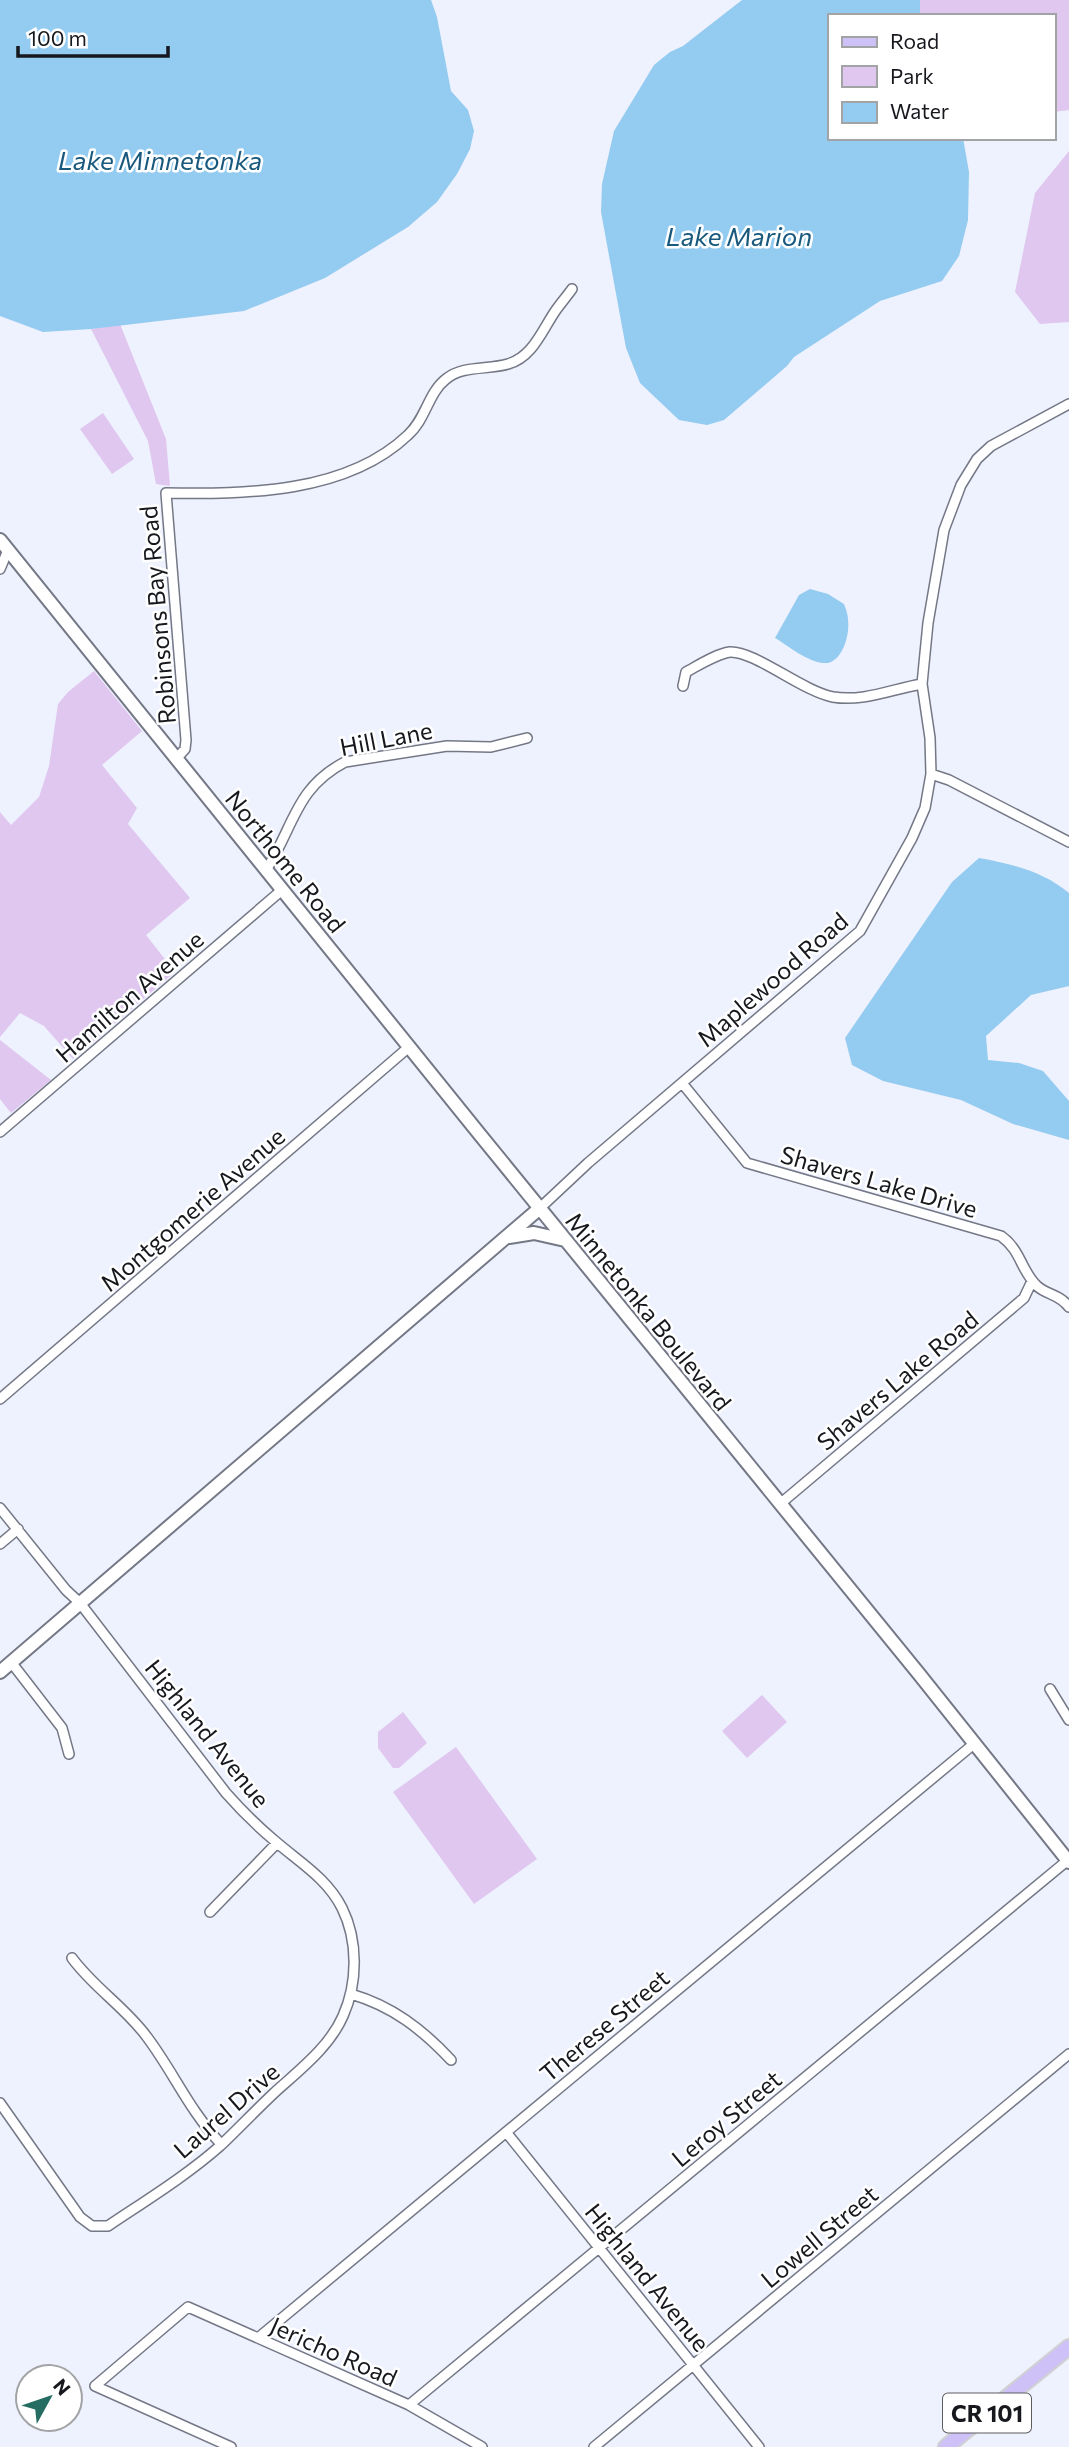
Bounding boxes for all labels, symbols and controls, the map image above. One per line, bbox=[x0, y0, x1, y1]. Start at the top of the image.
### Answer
scale bar bbox=[18, 14, 168, 58]
legend bbox=[828, 14, 1055, 140]
text: 100 m bbox=[28, 25, 87, 50]
text: Road bbox=[890, 28, 939, 53]
text: Park bbox=[890, 63, 934, 88]
text: Water bbox=[890, 98, 949, 123]
water label: Lake Minnetonka bbox=[58, 144, 262, 175]
water label: Lake Marion bbox=[666, 220, 812, 251]
street label: Robinsons Bay Road bbox=[133, 505, 181, 725]
street label: Hill Lane bbox=[337, 715, 435, 761]
street label: Northome Road bbox=[220, 784, 352, 938]
street label: Maplewood Road bbox=[691, 906, 853, 1052]
street label: Hamilton Avenue bbox=[49, 924, 209, 1068]
street label: Montgomerie Avenue bbox=[94, 1121, 290, 1297]
street label: Shavers Lake Drive bbox=[777, 1139, 981, 1223]
street label: Minnetonka Boulevard bbox=[560, 1206, 738, 1416]
street label: Shavers Lake Road bbox=[811, 1304, 983, 1456]
street label: Highland Avenue bbox=[140, 1653, 276, 1813]
street label: Therese Street bbox=[534, 1962, 675, 2087]
street label: Laurel Drive bbox=[167, 2056, 285, 2164]
street label: Leroy Street bbox=[665, 2064, 787, 2172]
street label: Lowell Street bbox=[755, 2179, 883, 2293]
street label: Highland Avenue bbox=[580, 2197, 716, 2357]
street label: Jericho Road bbox=[266, 2310, 402, 2392]
north arrow bbox=[14, 2363, 84, 2433]
text: N bbox=[49, 2374, 76, 2400]
road number: CR 101 bbox=[943, 2394, 1031, 2432]

